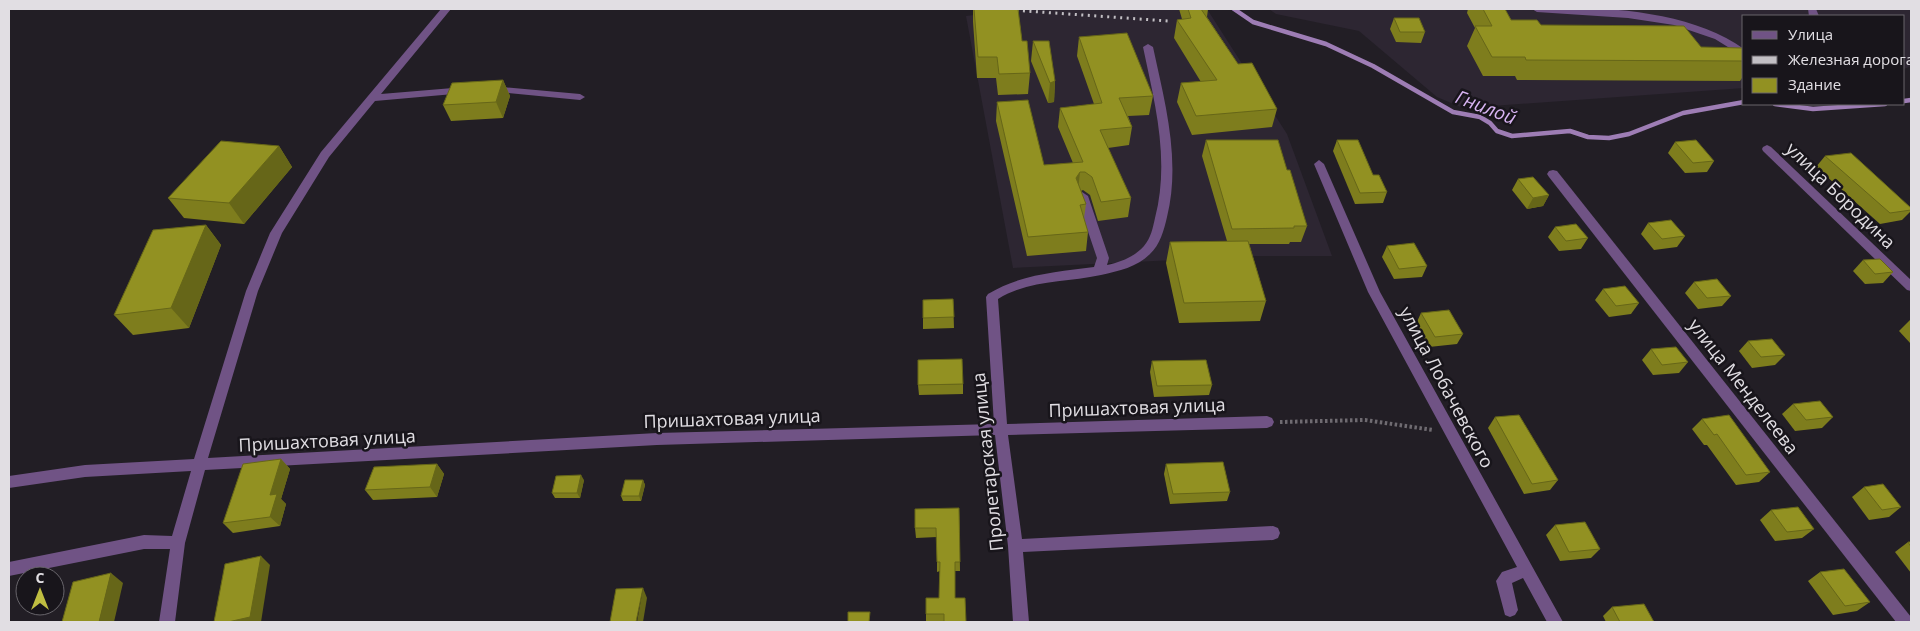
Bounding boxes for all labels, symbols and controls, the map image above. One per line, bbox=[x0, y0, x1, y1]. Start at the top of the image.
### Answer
legend bbox=[1742, 15, 1905, 105]
text: Улица bbox=[1788, 24, 1833, 44]
text: Железная дорога bbox=[1788, 49, 1914, 69]
text: Здание bbox=[1788, 74, 1841, 94]
water label: Гнилой bbox=[1452, 84, 1520, 130]
street label: улица Бородина bbox=[1781, 136, 1901, 254]
street label: улица Лобачевского bbox=[1394, 302, 1500, 472]
street label: улица Менделеева bbox=[1684, 313, 1804, 459]
street label: Пролетарская улица bbox=[966, 372, 1008, 552]
street label: Пришахтовая улица bbox=[1048, 392, 1226, 422]
street label: Пришахтовая улица bbox=[643, 403, 821, 433]
street label: Пришахтовая улица bbox=[238, 423, 416, 457]
north arrow bbox=[15, 566, 65, 616]
text: С bbox=[36, 568, 45, 587]

